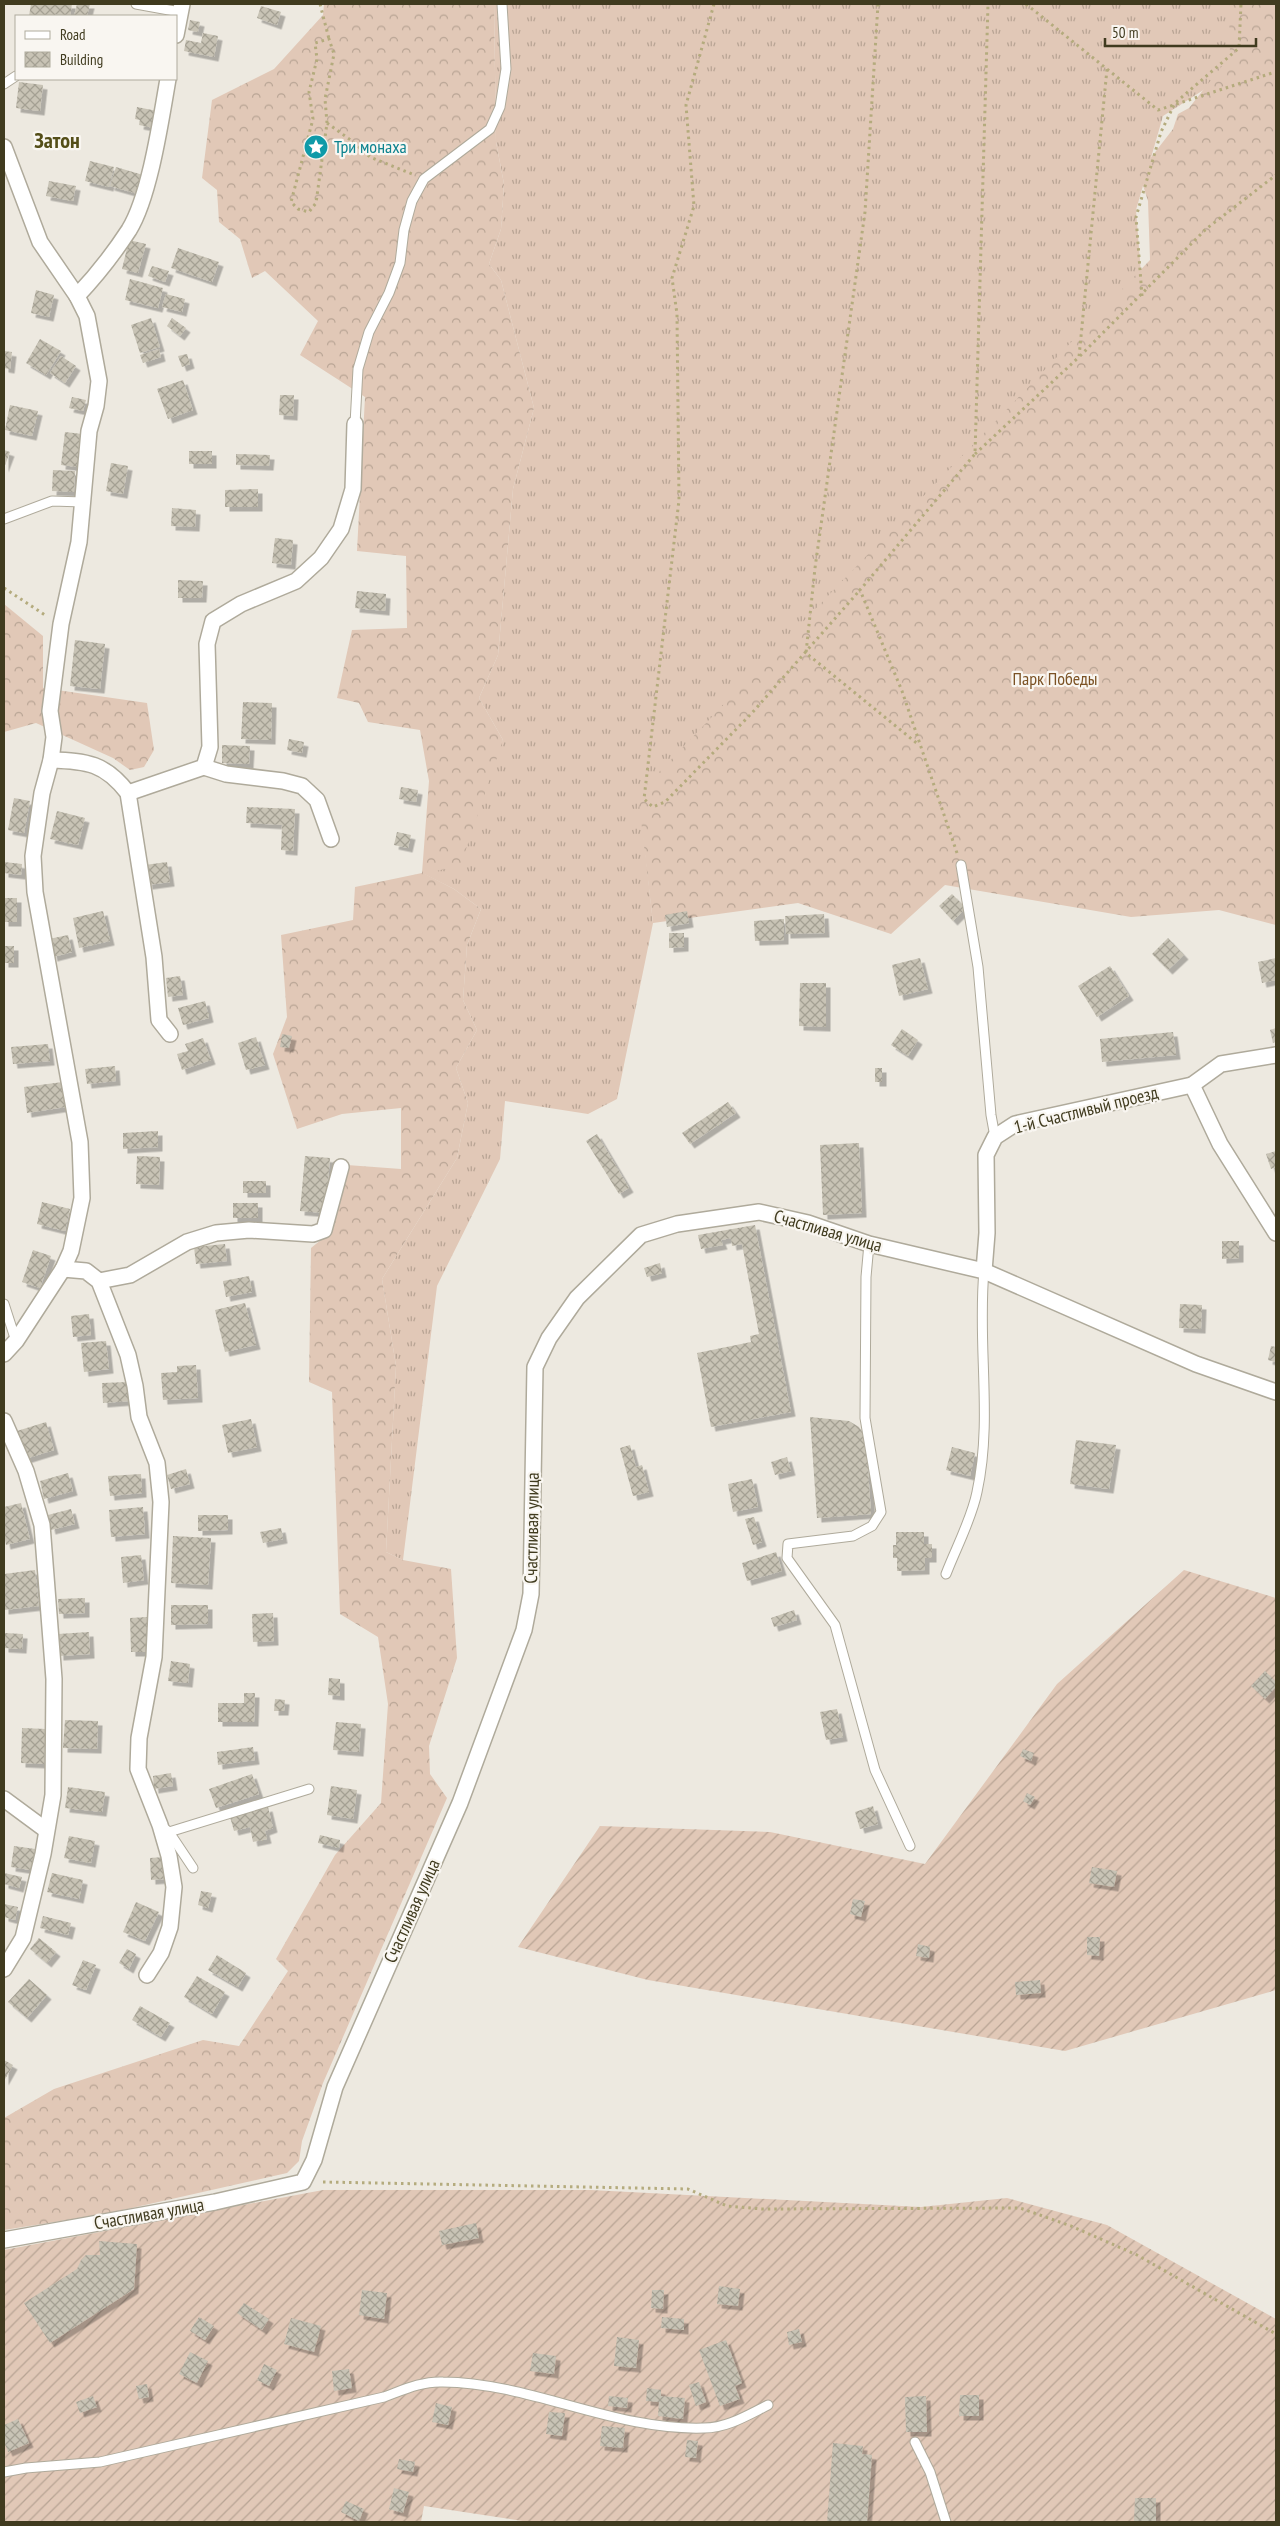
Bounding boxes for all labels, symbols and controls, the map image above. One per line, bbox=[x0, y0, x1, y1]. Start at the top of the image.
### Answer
legend bbox=[15, 15, 178, 80]
scale bar bbox=[1105, 15, 1256, 47]
text: 50 m bbox=[1112, 23, 1138, 42]
text: Road bbox=[60, 25, 86, 44]
text: Building bbox=[60, 50, 103, 69]
district label: Затон bbox=[34, 126, 80, 154]
place icon: Три монаха bbox=[303, 134, 329, 160]
place label: Три монаха bbox=[334, 135, 407, 158]
park label: Парк Победы bbox=[1012, 667, 1098, 690]
street label: 1-й Счастливый проезд bbox=[1011, 1080, 1161, 1139]
street label: Счастливая улица bbox=[771, 1204, 885, 1257]
street label: Счастливая улица bbox=[519, 1472, 544, 1584]
street label: Счастливая улица bbox=[378, 1855, 445, 1966]
street label: Счастливая улица bbox=[92, 2193, 206, 2235]

